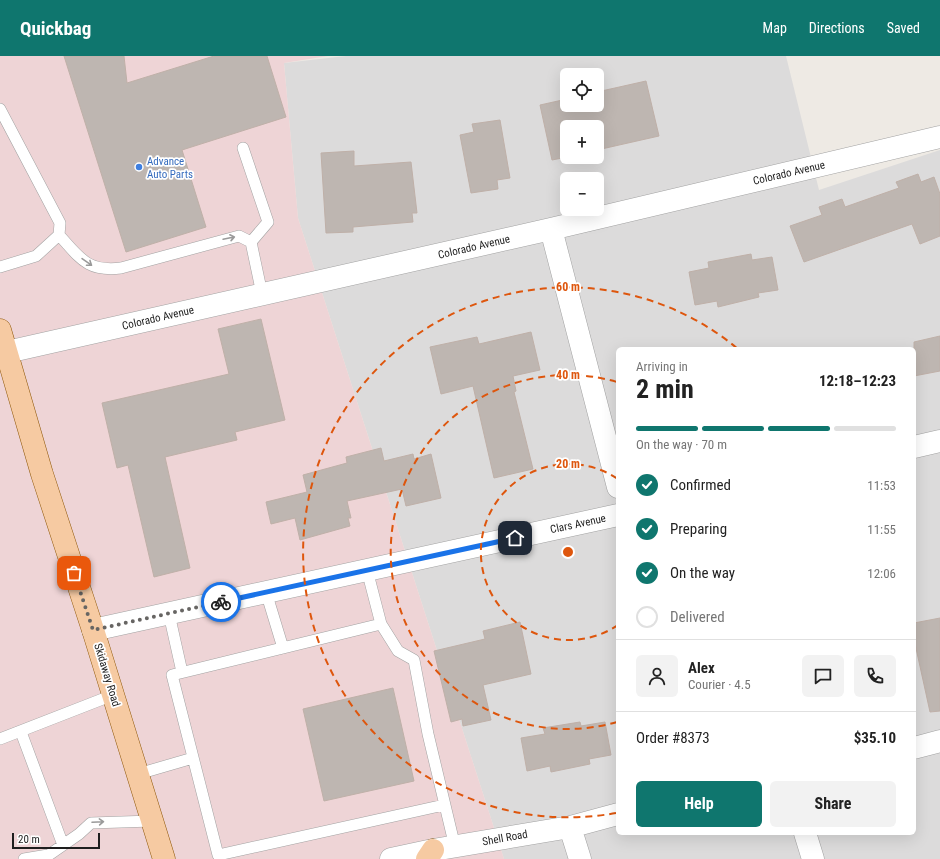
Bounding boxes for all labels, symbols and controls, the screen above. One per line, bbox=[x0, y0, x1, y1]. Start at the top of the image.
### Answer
text: Quickbag bbox=[20, 17, 91, 40]
text: Map bbox=[763, 20, 787, 36]
text: Directions bbox=[809, 20, 865, 36]
text: Saved bbox=[887, 20, 920, 36]
map controls bbox=[560, 68, 604, 216]
button: locate bbox=[560, 68, 604, 112]
button: + bbox=[560, 120, 604, 164]
place label: Advance Auto Parts bbox=[147, 155, 193, 181]
street label: Colorado Avenue bbox=[752, 158, 826, 188]
marker: Advance Auto Parts bbox=[134, 162, 144, 172]
button: − bbox=[560, 172, 604, 216]
street label: Colorado Avenue bbox=[437, 232, 511, 262]
one-way arrow bbox=[222, 233, 235, 241]
one-way arrow bbox=[81, 258, 92, 266]
text: 60 m bbox=[556, 280, 580, 294]
street label: Colorado Avenue bbox=[121, 303, 195, 333]
text: Arriving in bbox=[636, 359, 688, 374]
text: 40 m bbox=[556, 368, 580, 382]
text: 12:18–12:23 bbox=[819, 372, 896, 390]
text: 2 min bbox=[636, 374, 694, 404]
text: On the way · 70 m bbox=[636, 437, 727, 452]
text: 20 m bbox=[556, 457, 580, 471]
icon: check bbox=[636, 474, 658, 496]
text: Confirmed bbox=[670, 476, 731, 494]
text: 11:53 bbox=[867, 478, 896, 493]
street label: Clars Avenue bbox=[549, 512, 607, 536]
icon: check bbox=[636, 518, 658, 540]
text: Preparing bbox=[670, 520, 727, 538]
pin bbox=[498, 521, 532, 555]
text: 11:55 bbox=[867, 522, 896, 537]
icon: home bbox=[504, 527, 526, 549]
centre of rings bbox=[561, 545, 575, 559]
pin bbox=[57, 556, 91, 590]
icon: bag bbox=[63, 562, 85, 584]
icon: check bbox=[636, 562, 658, 584]
text: On the way bbox=[670, 564, 735, 582]
text: 12:06 bbox=[867, 566, 896, 581]
courier bbox=[201, 582, 241, 622]
icon: bike bbox=[210, 591, 232, 613]
text: Delivered bbox=[670, 608, 725, 626]
street label: Skidaway Road bbox=[91, 642, 123, 708]
button: person bbox=[636, 655, 678, 697]
button: chat bbox=[802, 655, 844, 697]
button: phone bbox=[854, 655, 896, 697]
text: Alex bbox=[688, 659, 715, 677]
text: Courier · 4.5 bbox=[688, 677, 751, 692]
text: Order #8373 bbox=[636, 729, 710, 747]
text: $35.10 bbox=[854, 729, 896, 747]
button: Help bbox=[636, 781, 762, 827]
button: Share bbox=[770, 781, 896, 827]
one-way arrow bbox=[91, 819, 104, 826]
street label: Shell Road bbox=[481, 828, 529, 848]
scale bar bbox=[12, 831, 100, 850]
text: 20 m bbox=[18, 833, 40, 846]

